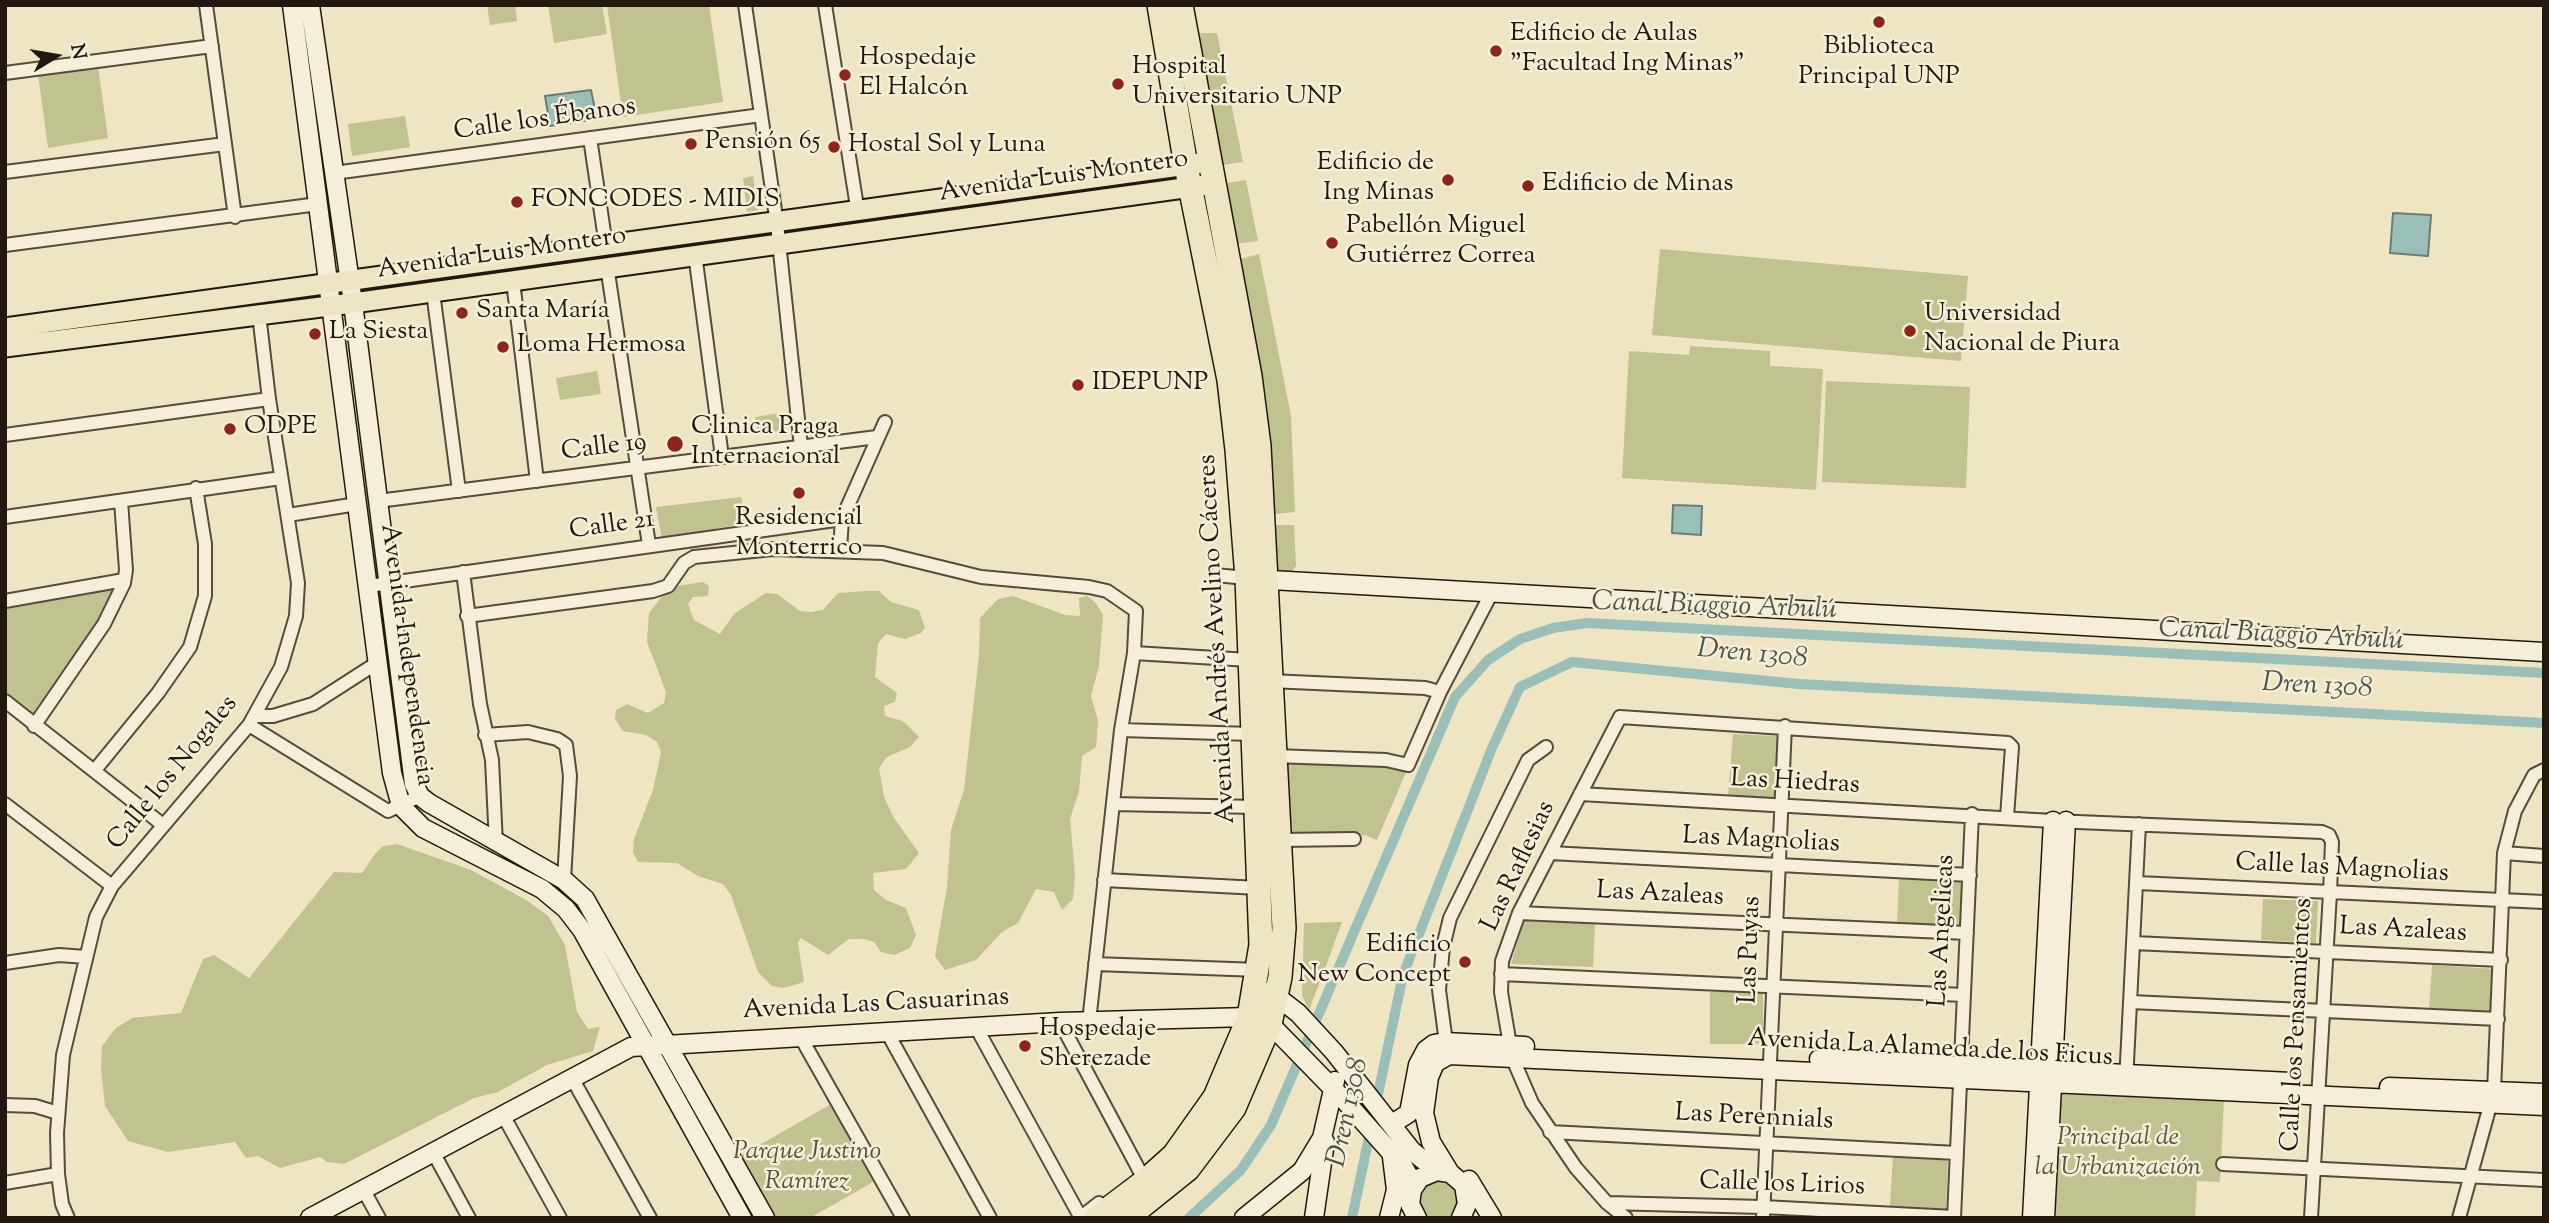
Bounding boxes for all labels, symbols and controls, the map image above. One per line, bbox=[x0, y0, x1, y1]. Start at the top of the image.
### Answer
marker: Biblioteca Principal UNP bbox=[1871, 14, 1887, 30]
place label: Edificio de Aulas "Facultad Ing Minas" bbox=[1510, 20, 1745, 82]
north arrow bbox=[21, 21, 91, 91]
place label: Biblioteca Principal UNP bbox=[1798, 33, 1960, 94]
text: N bbox=[62, 42, 92, 62]
marker: Edificio de Aulas "Facultad Ing Minas" bbox=[1488, 43, 1504, 59]
place label: Hospedaje El Halcón bbox=[859, 44, 976, 106]
place label: Hospital Universitario UNP bbox=[1132, 53, 1342, 114]
marker: Hospedaje El Halcón bbox=[837, 67, 853, 83]
marker: Hospital Universitario UNP bbox=[1110, 76, 1126, 92]
street label: Calle los Ébanos bbox=[452, 93, 638, 149]
place label: Pensión 65 bbox=[705, 128, 820, 160]
place label: Hostal Sol y Luna bbox=[848, 131, 1046, 163]
marker: Pensión 65 bbox=[683, 136, 699, 152]
marker: Hostal Sol y Luna bbox=[826, 139, 842, 155]
street label: Avenida Luis Montero bbox=[937, 145, 1191, 211]
place label: Edificio de Ing Minas bbox=[1317, 149, 1434, 210]
place label: Edificio de Minas bbox=[1542, 170, 1734, 202]
marker: Edificio de Ing Minas bbox=[1440, 172, 1456, 188]
marker: Edificio de Minas bbox=[1520, 178, 1536, 194]
place label: FONCODES - MIDIS bbox=[531, 186, 780, 218]
marker: FONCODES - MIDIS bbox=[509, 194, 525, 210]
place label: Pabellón Miguel Gutiérrez Correa bbox=[1346, 212, 1536, 274]
street label: Avenida Luis Montero bbox=[375, 222, 629, 288]
marker: Pabellón Miguel Gutiérrez Correa bbox=[1324, 235, 1340, 251]
place label: Santa María bbox=[476, 297, 610, 329]
place label: Universidad Nacional de Piura bbox=[1924, 300, 2120, 362]
marker: Santa María bbox=[454, 305, 470, 321]
place label: La Siesta bbox=[329, 318, 428, 350]
marker: Universidad Nacional de Piura bbox=[1902, 323, 1918, 339]
marker: La Siesta bbox=[307, 326, 323, 342]
place label: Loma Hermosa bbox=[517, 331, 686, 363]
marker: Loma Hermosa bbox=[495, 339, 511, 355]
place label: IDEPUNP bbox=[1092, 369, 1208, 401]
marker: IDEPUNP bbox=[1070, 377, 1086, 393]
place label: ODPE bbox=[244, 413, 317, 445]
place label: Clinica Praga Internacional bbox=[691, 413, 840, 474]
marker: ODPE bbox=[222, 421, 238, 437]
street label: Calle 19 bbox=[560, 428, 648, 470]
marker: Clinica Praga Internacional bbox=[665, 434, 685, 454]
street label: Avenida Andrés Avelino Cáceres bbox=[1194, 453, 1244, 825]
marker: Residencial Monterrico bbox=[791, 485, 807, 501]
place label: Residencial Monterrico bbox=[735, 504, 863, 566]
street label: Calle 21 bbox=[568, 506, 656, 548]
street label: Avenida Independencia bbox=[371, 522, 439, 788]
water label: Canal Biaggio Arbulú bbox=[1591, 587, 1837, 629]
water label: Canal Biaggio Arbulú bbox=[2158, 614, 2404, 660]
water label: Dren 1308 bbox=[1696, 634, 1808, 678]
water label: Dren 1308 bbox=[2261, 668, 2373, 708]
street label: Calle los Nogales bbox=[102, 690, 246, 858]
street label: Las Hiedras bbox=[1729, 765, 1861, 803]
street label: Las Raflesias bbox=[1476, 797, 1564, 937]
street label: Las Magnolias bbox=[1681, 822, 1841, 862]
street label: Calle las Magnolias bbox=[2234, 849, 2450, 891]
street label: Las Angelicas bbox=[1924, 854, 1964, 1008]
street label: Las Azaleas bbox=[1595, 877, 1725, 915]
street label: Las Puyas bbox=[1735, 896, 1769, 1004]
street label: Calle los Pensamientos bbox=[2277, 897, 2321, 1153]
street label: Las Azaleas bbox=[2338, 913, 2468, 951]
place label: Edificio New Concept bbox=[1298, 931, 1451, 992]
marker: Edificio New Concept bbox=[1457, 954, 1473, 970]
street label: Avenida Las Casuarinas bbox=[742, 983, 1010, 1029]
place label: Hospedaje Sherezade bbox=[1039, 1015, 1156, 1076]
street label: Avenida La Alameda de los Ficus bbox=[1746, 1025, 2114, 1075]
marker: Hospedaje Sherezade bbox=[1017, 1038, 1033, 1054]
water label: Dren 1308 bbox=[1322, 1055, 1378, 1171]
street label: Las Perennials bbox=[1674, 1099, 1834, 1139]
park label: Principal de la Urbanización bbox=[2035, 1124, 2201, 1186]
park label: Parque Justino Ramírez bbox=[733, 1138, 881, 1200]
street label: Calle los Lirios bbox=[1699, 1168, 1865, 1204]

